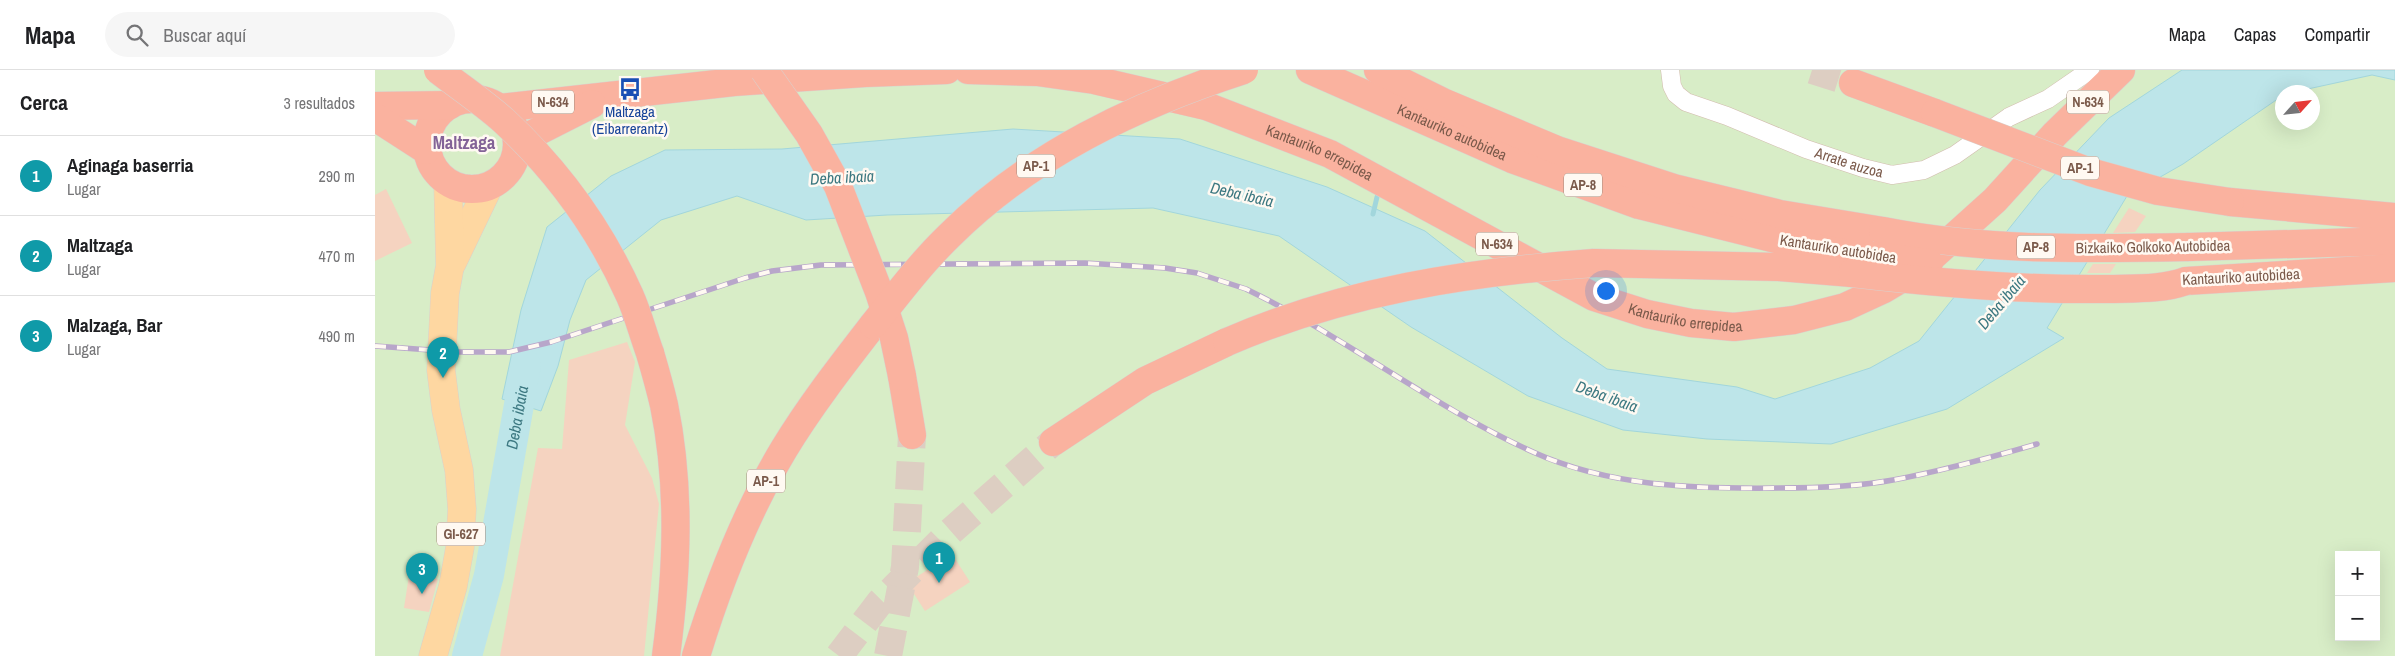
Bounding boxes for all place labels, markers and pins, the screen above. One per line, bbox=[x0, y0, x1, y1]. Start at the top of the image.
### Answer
bus stop icon: Maltzaga (Eibarrerantz) bbox=[617, 76, 643, 102]
place label: Maltzaga (Eibarrerantz) bbox=[592, 101, 668, 139]
pin: 2 bbox=[427, 337, 459, 378]
pin: 1 bbox=[923, 542, 955, 583]
pin: 3 bbox=[406, 553, 438, 594]

